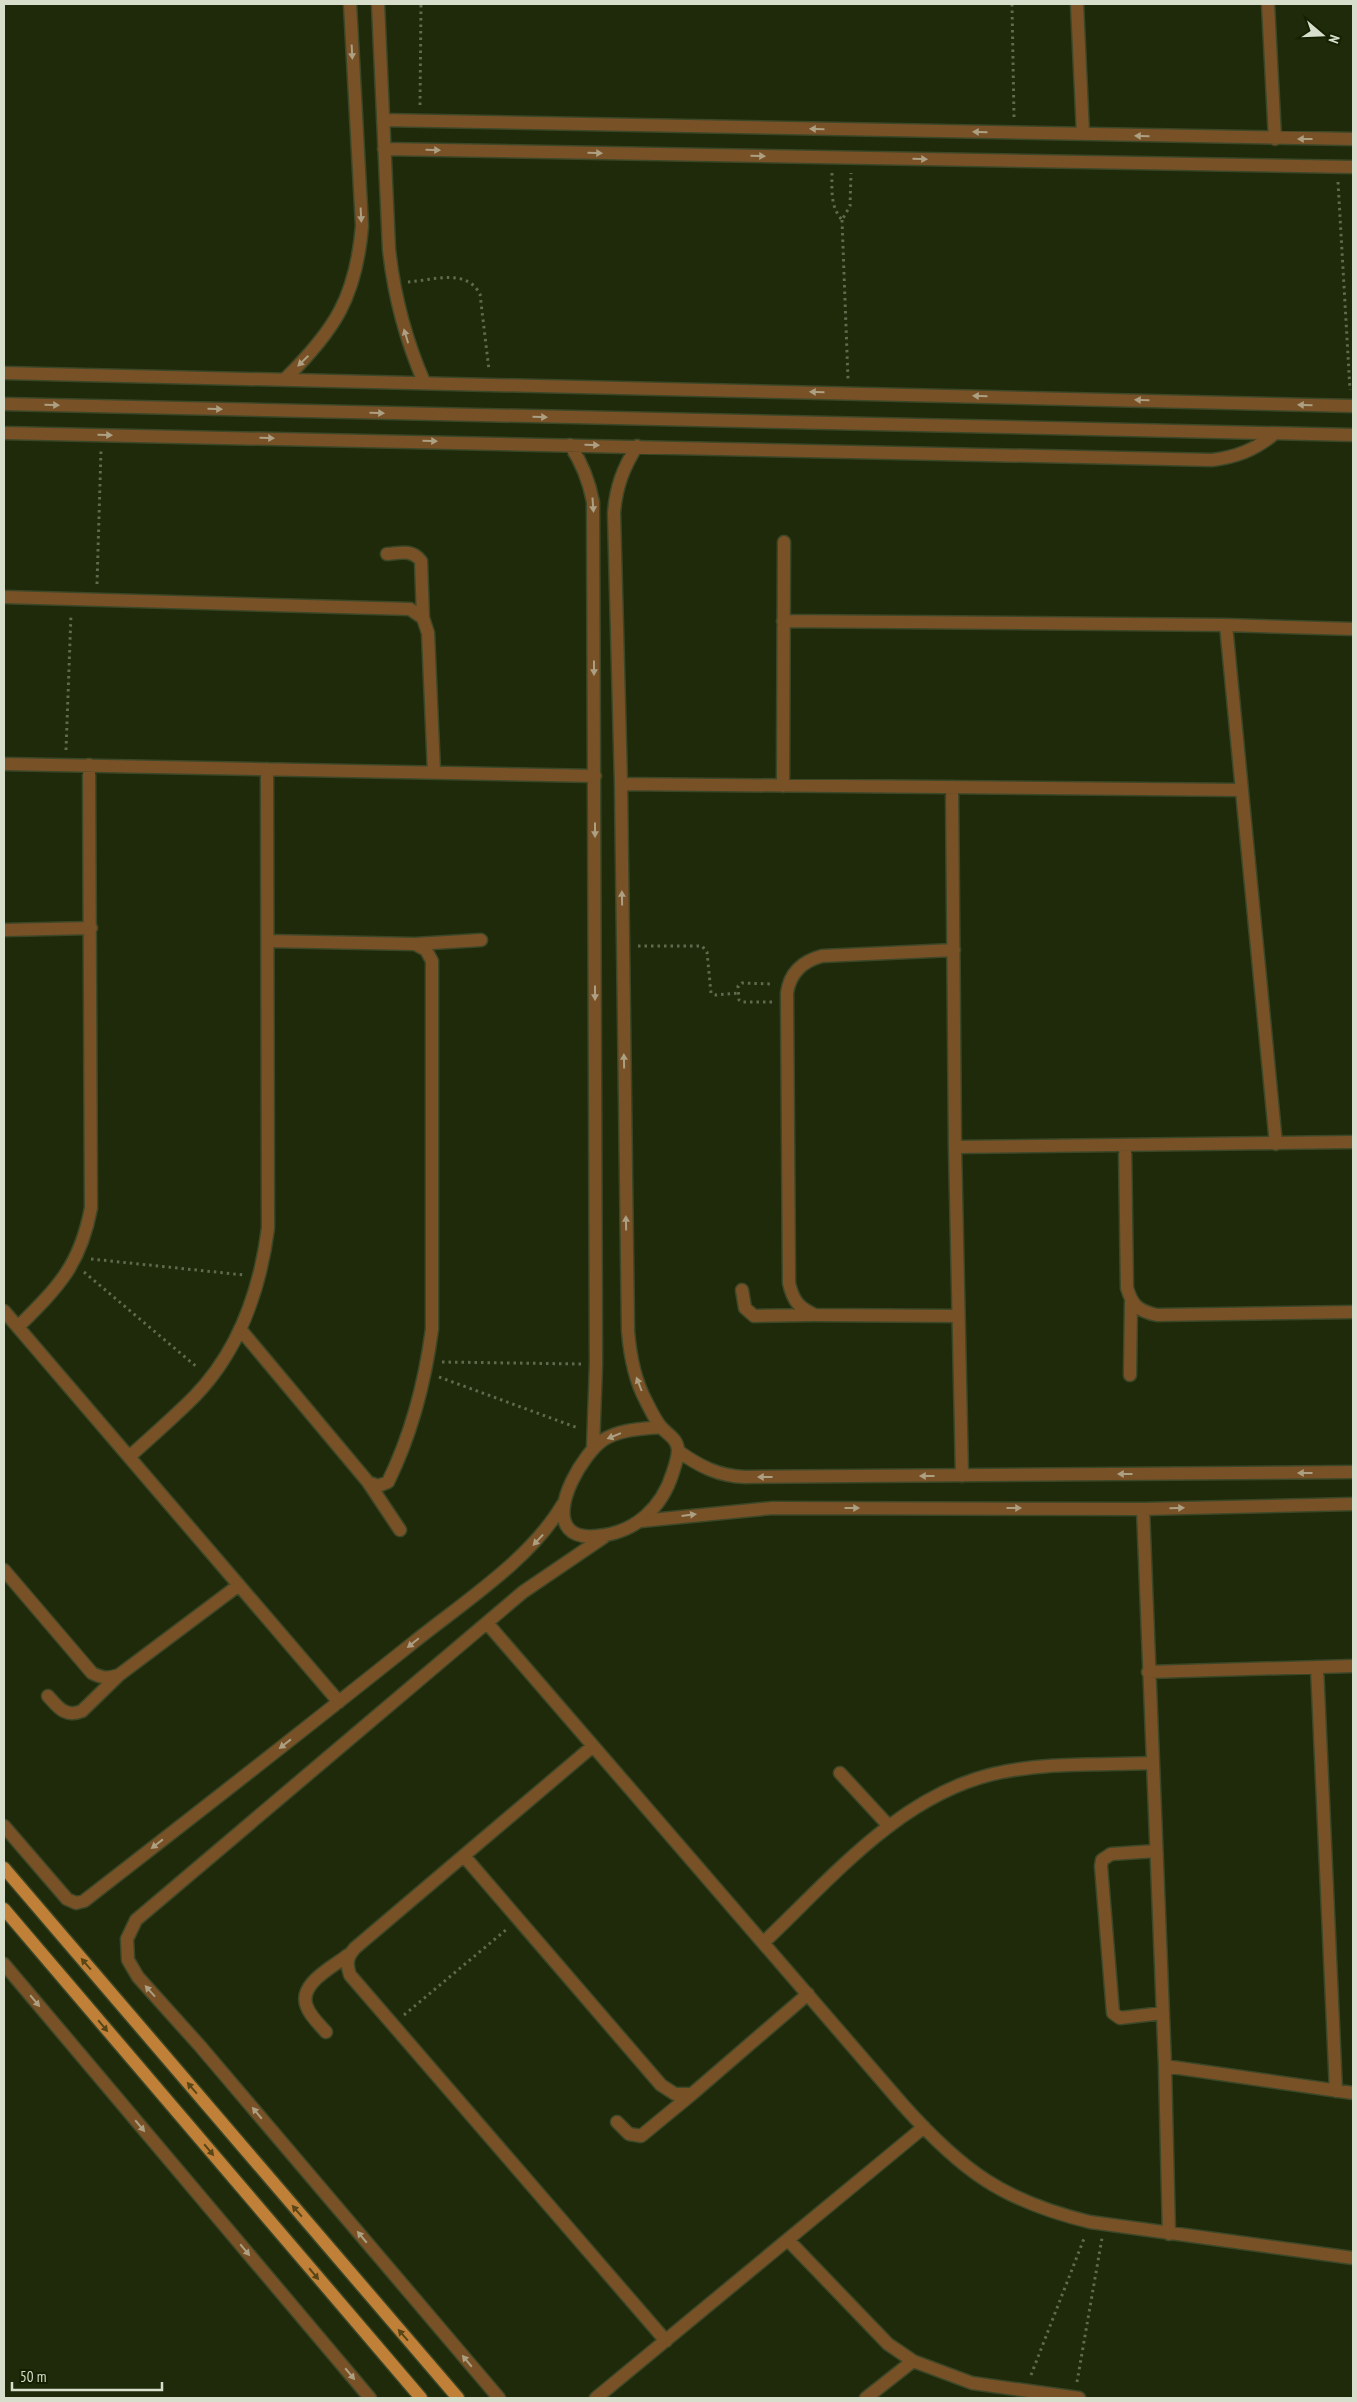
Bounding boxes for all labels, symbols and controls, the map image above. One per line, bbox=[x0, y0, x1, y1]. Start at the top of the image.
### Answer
north arrow bbox=[1297, 10, 1347, 60]
text: N bbox=[1325, 33, 1344, 46]
one-way arrow bbox=[349, 45, 357, 61]
one-way arrow bbox=[809, 125, 825, 133]
one-way arrow bbox=[971, 128, 987, 136]
one-way arrow bbox=[1134, 132, 1150, 140]
one-way arrow bbox=[1296, 135, 1312, 143]
one-way arrow bbox=[425, 146, 441, 154]
one-way arrow bbox=[588, 149, 604, 157]
one-way arrow bbox=[750, 152, 766, 160]
one-way arrow bbox=[913, 155, 929, 163]
one-way arrow bbox=[358, 207, 366, 223]
one-way arrow bbox=[402, 329, 410, 344]
one-way arrow bbox=[297, 355, 309, 367]
one-way arrow bbox=[809, 387, 825, 395]
one-way arrow bbox=[971, 392, 987, 400]
one-way arrow bbox=[1134, 396, 1150, 404]
one-way arrow bbox=[45, 401, 61, 409]
one-way arrow bbox=[1296, 401, 1312, 409]
one-way arrow bbox=[207, 405, 223, 413]
one-way arrow bbox=[370, 410, 386, 418]
one-way arrow bbox=[532, 414, 548, 422]
one-way arrow bbox=[97, 431, 113, 439]
one-way arrow bbox=[260, 434, 276, 442]
one-way arrow bbox=[422, 438, 438, 446]
one-way arrow bbox=[585, 441, 601, 449]
one-way arrow bbox=[589, 498, 597, 514]
one-way arrow bbox=[590, 660, 598, 676]
one-way arrow bbox=[591, 823, 599, 839]
one-way arrow bbox=[618, 890, 626, 906]
one-way arrow bbox=[591, 985, 599, 1001]
one-way arrow bbox=[620, 1052, 628, 1068]
one-way arrow bbox=[622, 1215, 630, 1231]
one-way arrow bbox=[635, 1376, 643, 1391]
one-way arrow bbox=[607, 1432, 621, 1440]
one-way arrow bbox=[1296, 1469, 1312, 1477]
one-way arrow bbox=[1116, 1470, 1132, 1478]
one-way arrow bbox=[919, 1472, 935, 1480]
one-way arrow bbox=[756, 1473, 772, 1481]
one-way arrow bbox=[844, 1504, 860, 1512]
one-way arrow bbox=[1006, 1504, 1022, 1512]
one-way arrow bbox=[1169, 1504, 1185, 1512]
one-way arrow bbox=[682, 1511, 698, 1519]
one-way arrow bbox=[532, 1533, 544, 1545]
one-way arrow bbox=[407, 1638, 420, 1649]
one-way arrow bbox=[279, 1739, 292, 1750]
one-way arrow bbox=[150, 1839, 164, 1849]
one-way arrow bbox=[81, 1958, 92, 1971]
one-way arrow bbox=[144, 1985, 156, 1997]
one-way arrow bbox=[30, 1995, 41, 2008]
one-way arrow bbox=[98, 2020, 109, 2033]
one-way arrow bbox=[186, 2082, 198, 2094]
one-way arrow bbox=[251, 2108, 263, 2120]
one-way arrow bbox=[134, 2119, 146, 2131]
one-way arrow bbox=[203, 2144, 214, 2156]
one-way arrow bbox=[292, 2205, 303, 2218]
one-way arrow bbox=[356, 2232, 368, 2244]
one-way arrow bbox=[239, 2243, 250, 2256]
one-way arrow bbox=[309, 2267, 320, 2280]
one-way arrow bbox=[397, 2329, 409, 2341]
one-way arrow bbox=[462, 2355, 473, 2368]
scale bar bbox=[12, 2360, 162, 2392]
text: 50 m bbox=[20, 2367, 46, 2386]
one-way arrow bbox=[344, 2367, 355, 2380]

